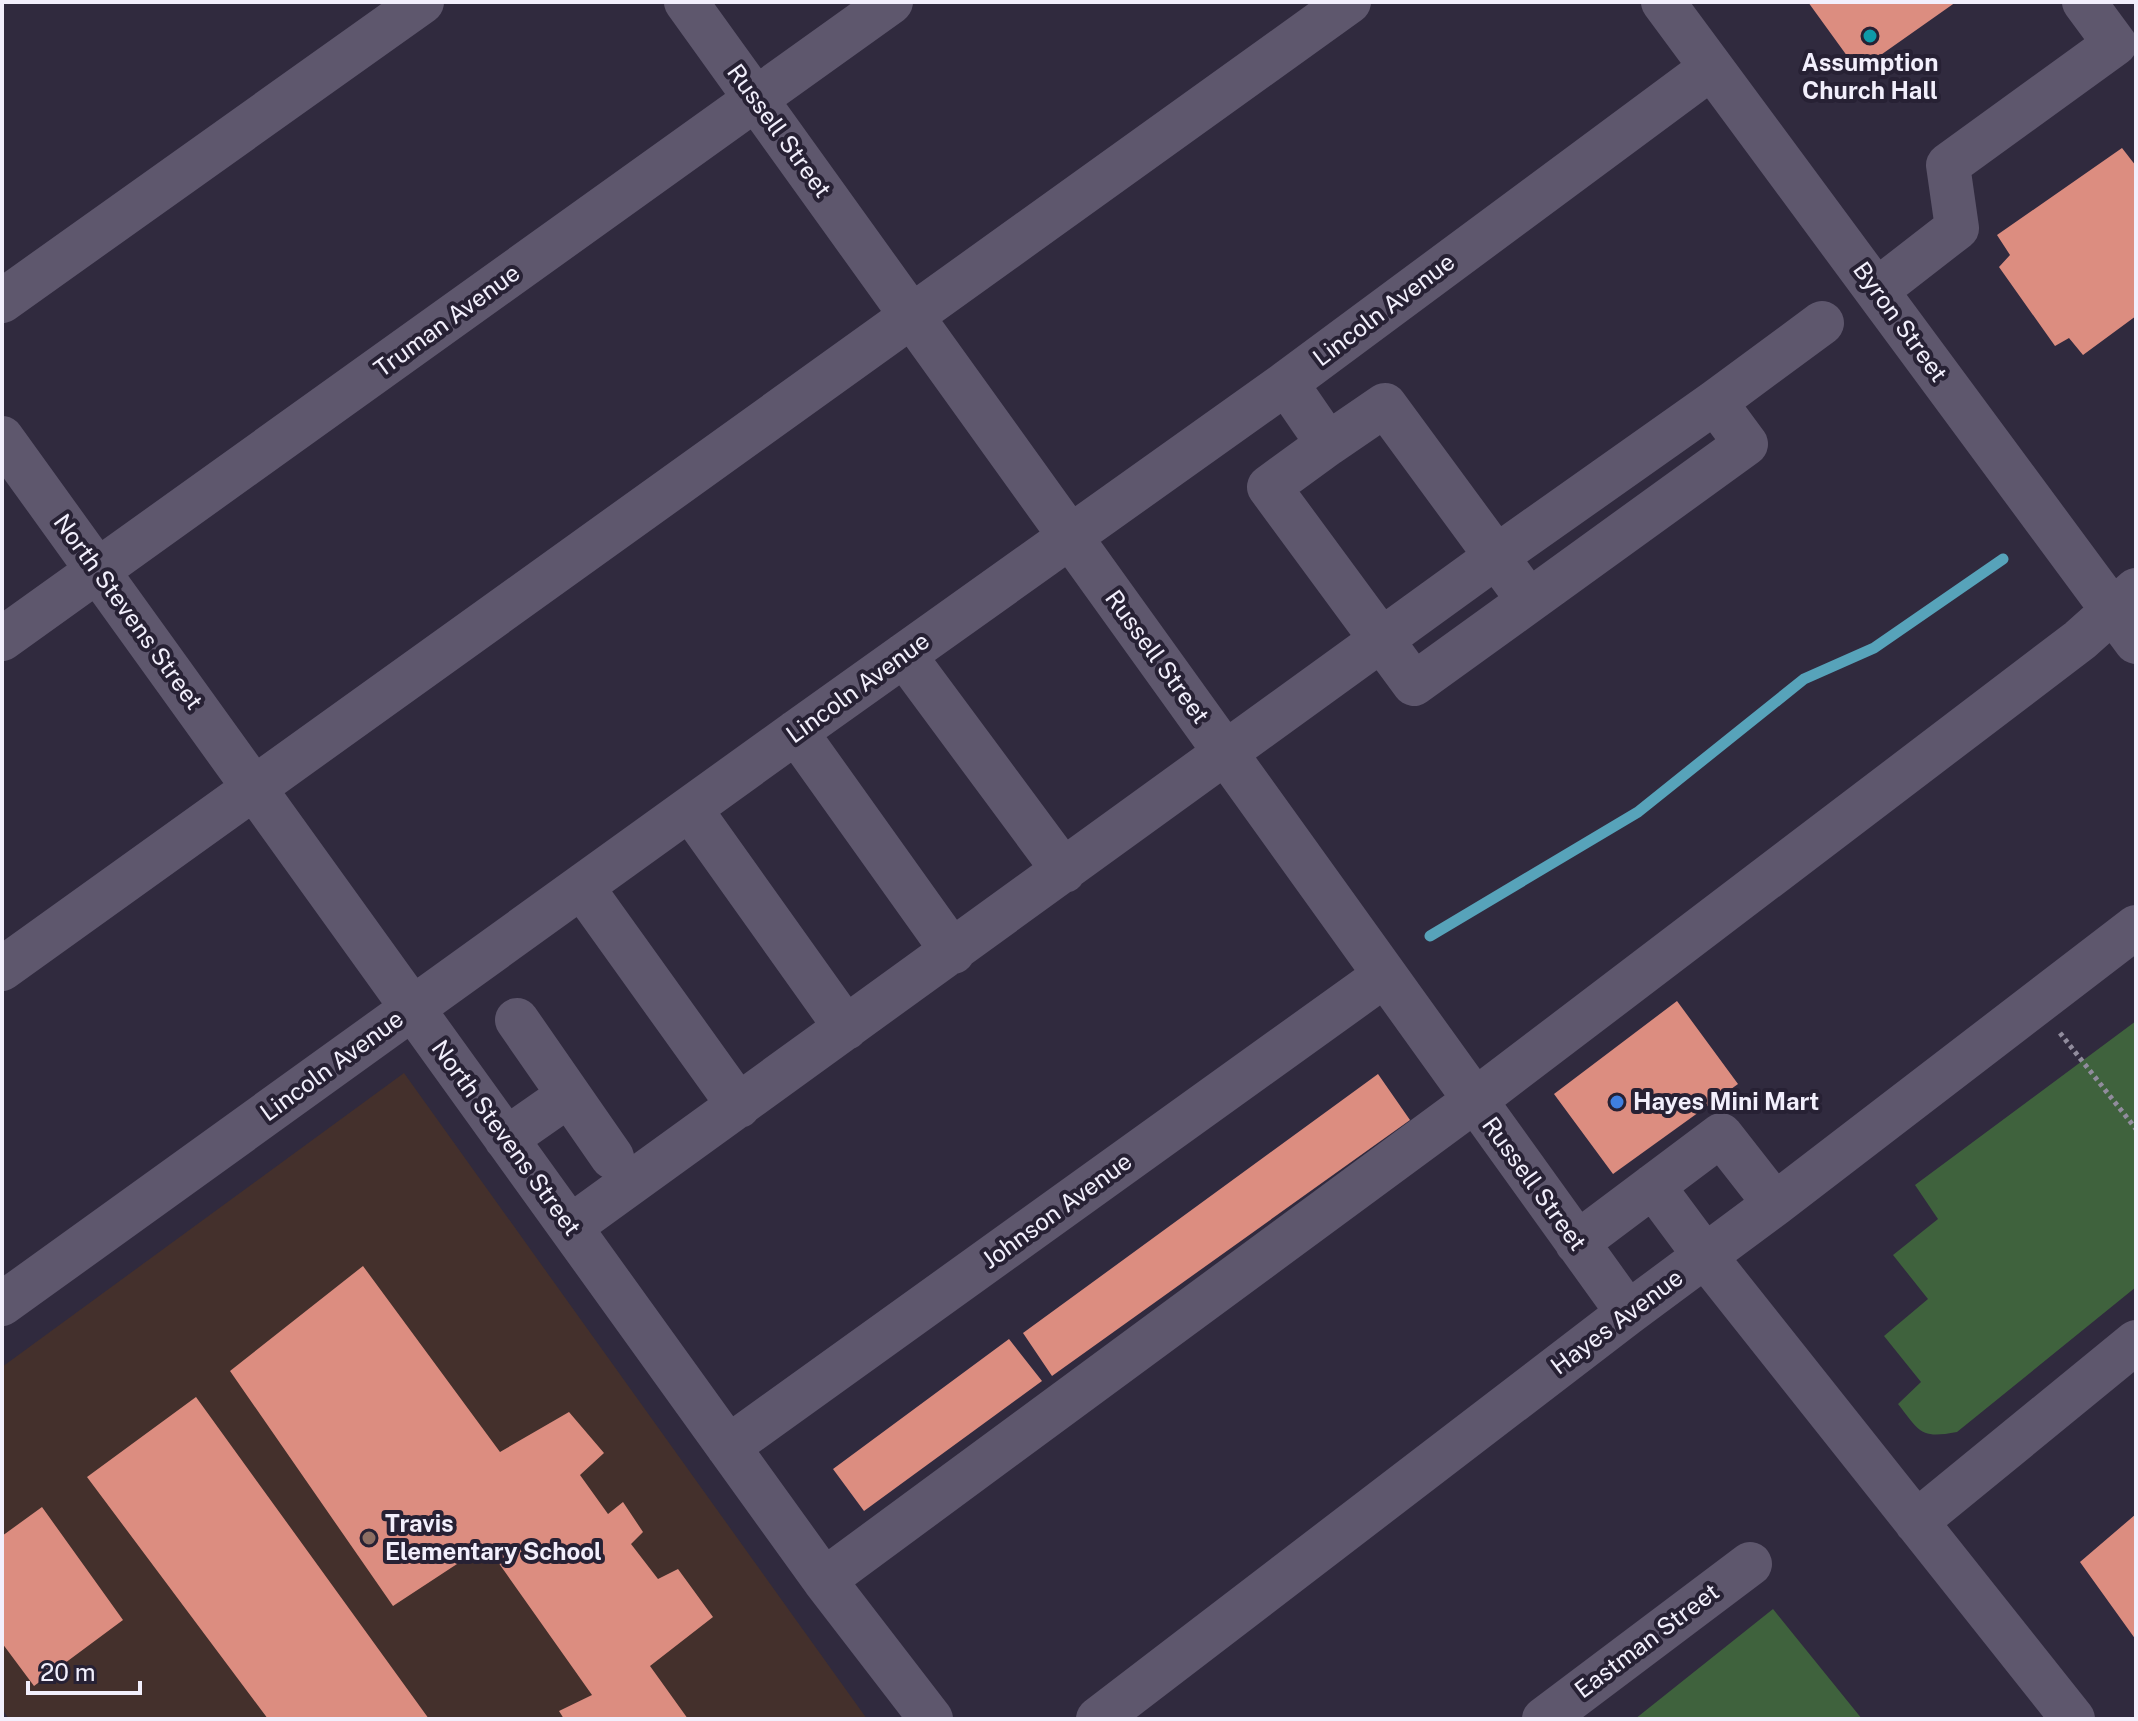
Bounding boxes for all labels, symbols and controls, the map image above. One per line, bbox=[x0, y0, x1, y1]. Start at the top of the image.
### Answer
marker: Assumption Church Hall bbox=[1861, 27, 1879, 45]
place label: Assumption Church Hall bbox=[1802, 48, 1938, 104]
street label: Russell Street bbox=[722, 58, 838, 203]
street label: Lincoln Avenue bbox=[1307, 247, 1460, 371]
street label: Byron Street bbox=[1848, 256, 1954, 387]
street label: Truman Avenue bbox=[368, 258, 525, 382]
street label: North Stevens Street bbox=[49, 508, 209, 715]
street label: Russell Street bbox=[1100, 584, 1216, 729]
street label: Lincoln Avenue bbox=[781, 626, 934, 748]
street label: Lincoln Avenue bbox=[255, 1004, 408, 1126]
street label: North Stevens Street bbox=[427, 1034, 587, 1241]
place label: Hayes Mini Mart bbox=[1633, 1087, 1819, 1115]
marker: Hayes Mini Mart bbox=[1608, 1093, 1626, 1111]
street label: Russell Street bbox=[1477, 1111, 1593, 1256]
street label: Johnson Avenue bbox=[976, 1146, 1137, 1274]
street label: Hayes Avenue bbox=[1545, 1263, 1688, 1380]
place label: Travis Elementary School bbox=[385, 1509, 602, 1565]
marker: Travis Elementary School bbox=[360, 1529, 378, 1547]
street label: Eastman Street bbox=[1569, 1577, 1724, 1703]
scale bar bbox=[28, 1645, 140, 1695]
text: 20 m bbox=[40, 1658, 96, 1686]

